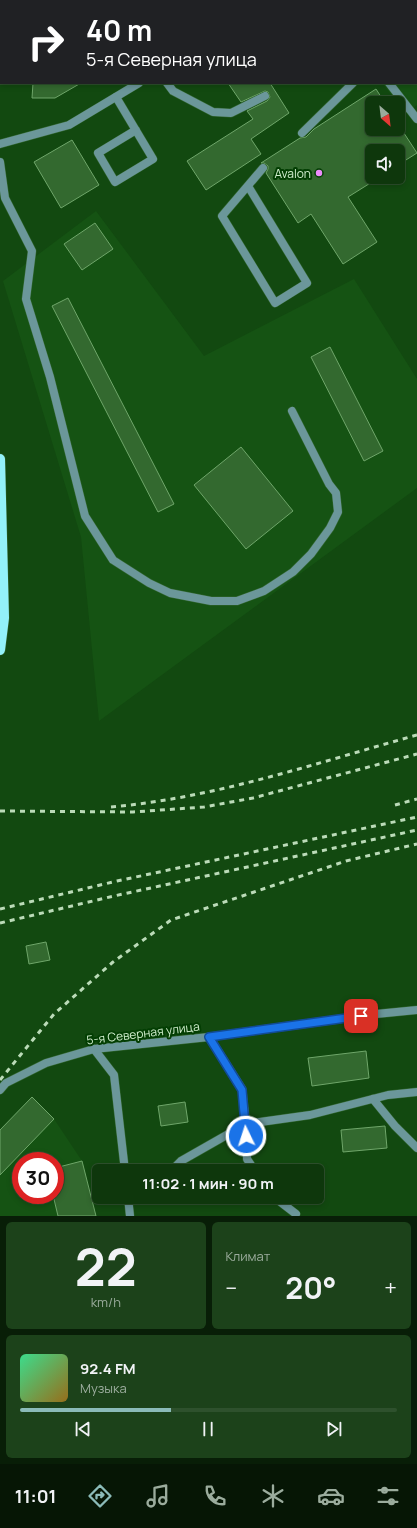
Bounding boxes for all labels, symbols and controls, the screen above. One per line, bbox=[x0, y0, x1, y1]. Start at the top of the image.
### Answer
text: 40 m bbox=[86, 11, 152, 49]
icon: right bbox=[20, 16, 72, 68]
text: 5-я Северная улица bbox=[86, 47, 257, 71]
north arrow bbox=[365, 96, 405, 136]
map controls bbox=[365, 96, 405, 184]
button: sound bbox=[365, 144, 405, 184]
place label: Avalon bbox=[274, 165, 311, 182]
marker: Avalon bbox=[314, 168, 324, 178]
pin bbox=[344, 999, 378, 1033]
icon: arrive bbox=[350, 1005, 372, 1027]
street label: 5-я Северная улица bbox=[85, 1018, 201, 1048]
position arrow bbox=[225, 1115, 267, 1157]
speed limit sign: 30 bbox=[12, 1152, 64, 1204]
text: 11:02 · 1 мин · 90 m bbox=[142, 1173, 274, 1194]
text: 22 bbox=[75, 1231, 137, 1302]
text: Климат bbox=[226, 1247, 270, 1265]
text: 20° bbox=[285, 1267, 336, 1308]
text: − bbox=[226, 1273, 237, 1303]
text: + bbox=[384, 1273, 397, 1303]
text: km/h bbox=[91, 1293, 121, 1311]
text: 92.4 FM bbox=[80, 1358, 136, 1379]
text: Музыка bbox=[80, 1379, 127, 1397]
icon: previous bbox=[72, 1418, 94, 1440]
icon: pause bbox=[197, 1418, 219, 1440]
icon: next bbox=[323, 1418, 345, 1440]
icon: directions bbox=[86, 1482, 114, 1510]
icon: music bbox=[144, 1482, 172, 1510]
icon: phone bbox=[201, 1482, 229, 1510]
icon: climate bbox=[259, 1482, 287, 1510]
icon: car bbox=[317, 1482, 345, 1510]
icon: filters bbox=[374, 1482, 402, 1510]
text: 11:01 bbox=[15, 1484, 56, 1508]

